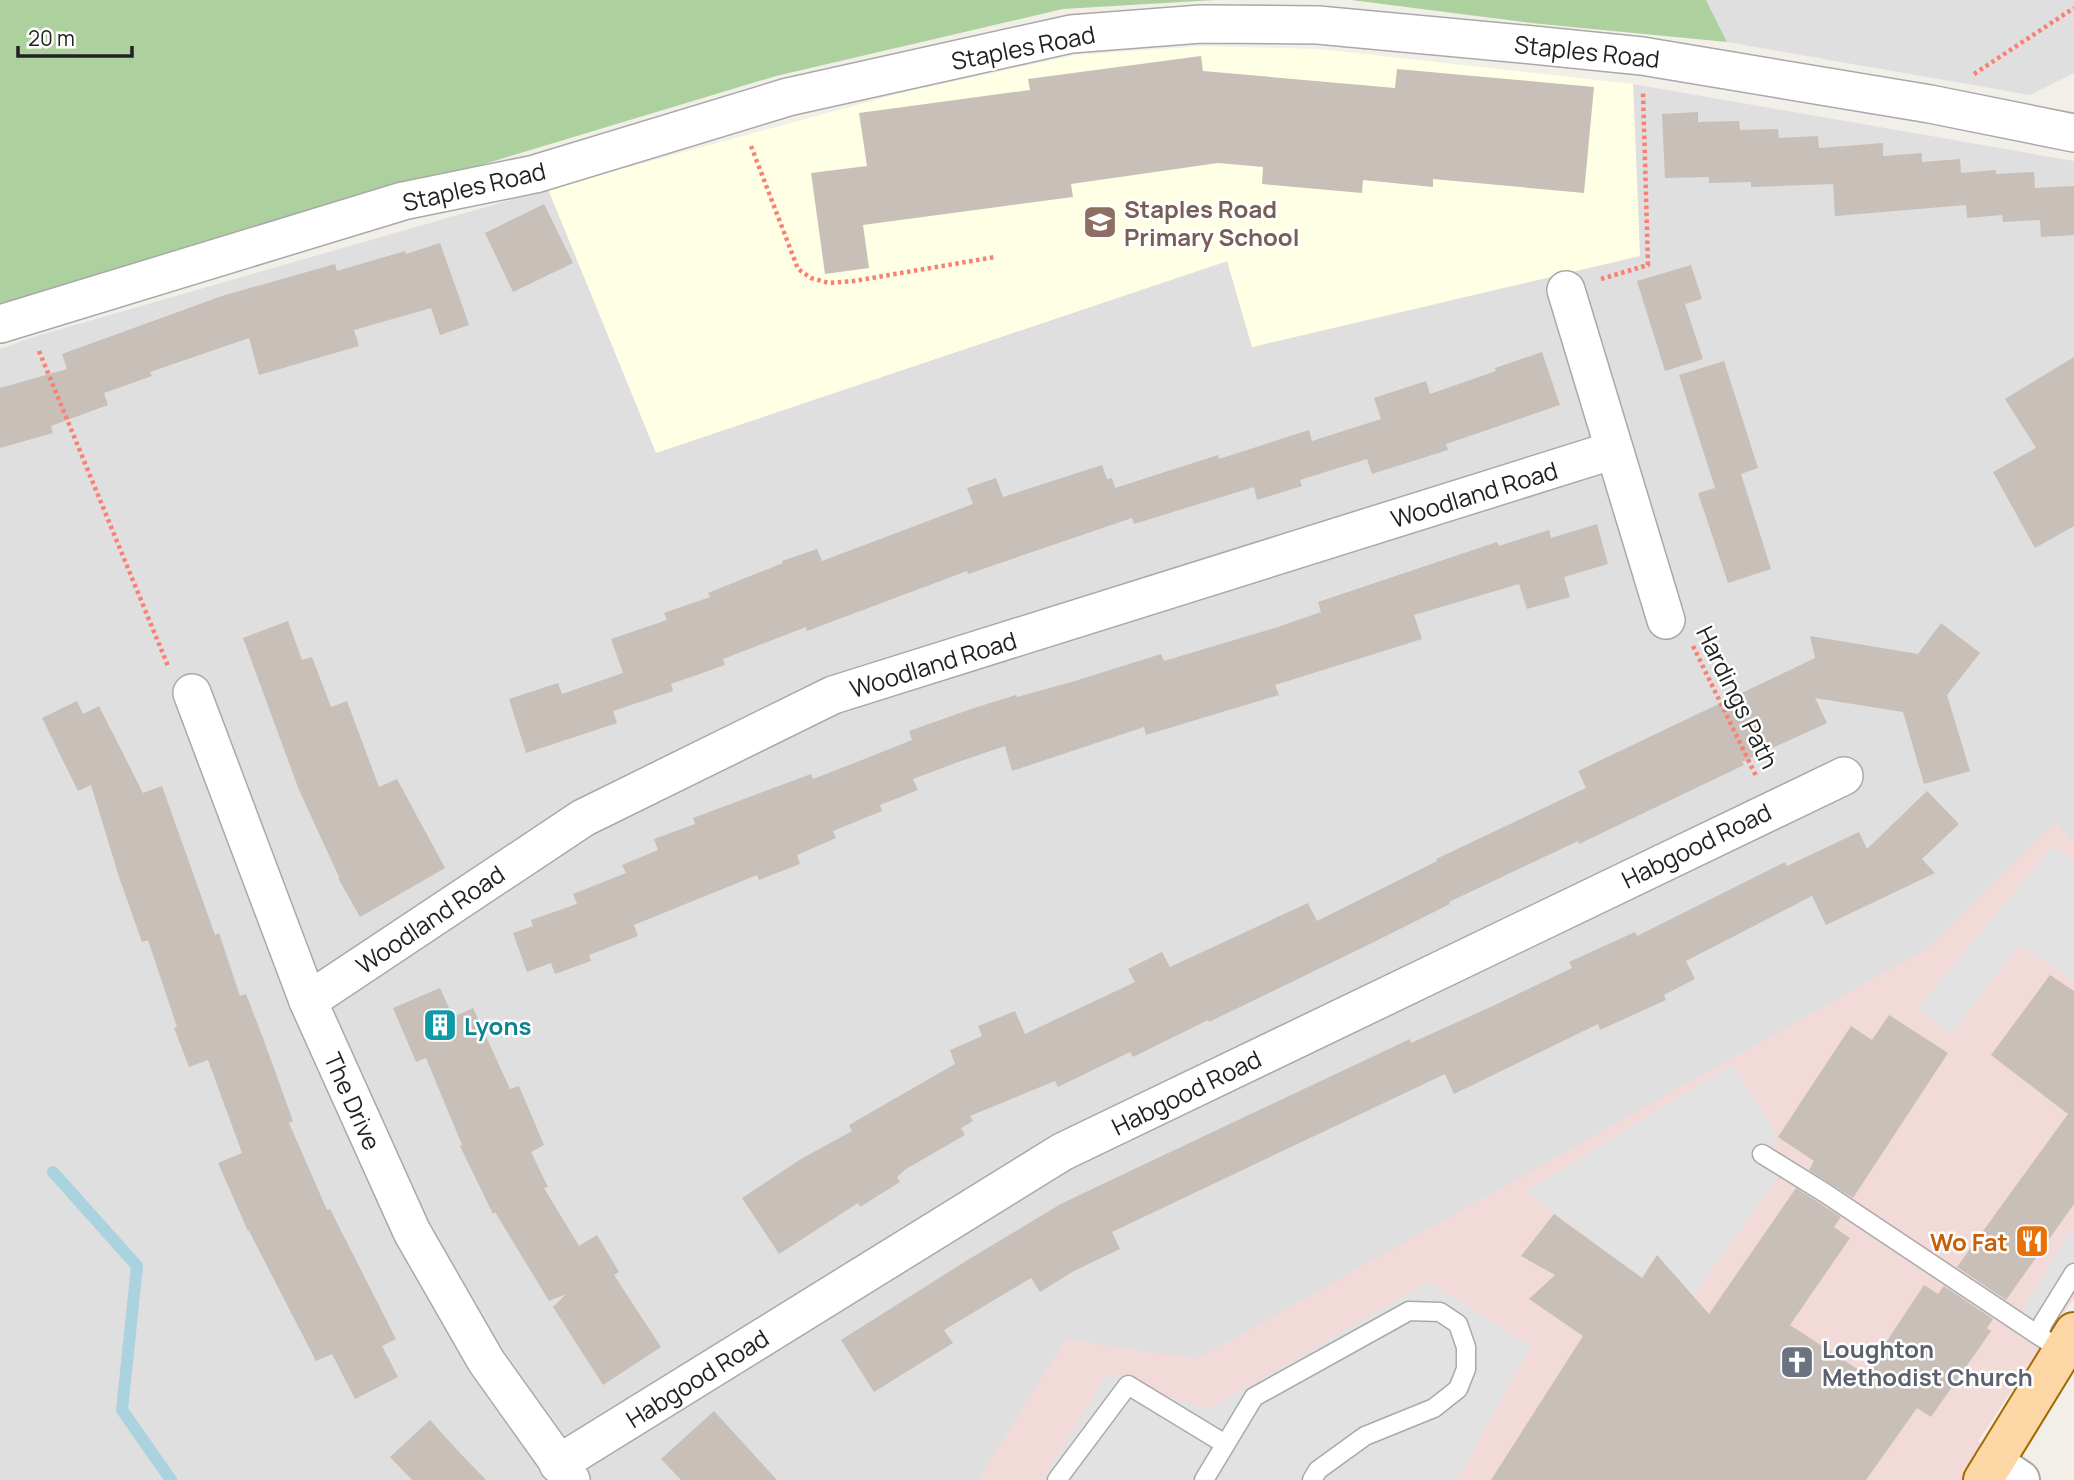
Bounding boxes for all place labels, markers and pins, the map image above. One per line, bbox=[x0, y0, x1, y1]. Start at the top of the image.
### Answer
place label: Staples Road Primary School bbox=[1124, 192, 1299, 253]
school or university icon: Staples Road Primary School bbox=[1081, 203, 1119, 241]
building icon: Lyons bbox=[421, 1006, 459, 1044]
place label: Lyons bbox=[464, 1009, 531, 1042]
restaurant icon: Wo Fat bbox=[2013, 1222, 2051, 1260]
place label: Wo Fat bbox=[1930, 1225, 2008, 1258]
place label: Loughton Methodist Church bbox=[1822, 1332, 2033, 1393]
church icon: Loughton Methodist Church bbox=[1778, 1343, 1816, 1381]

